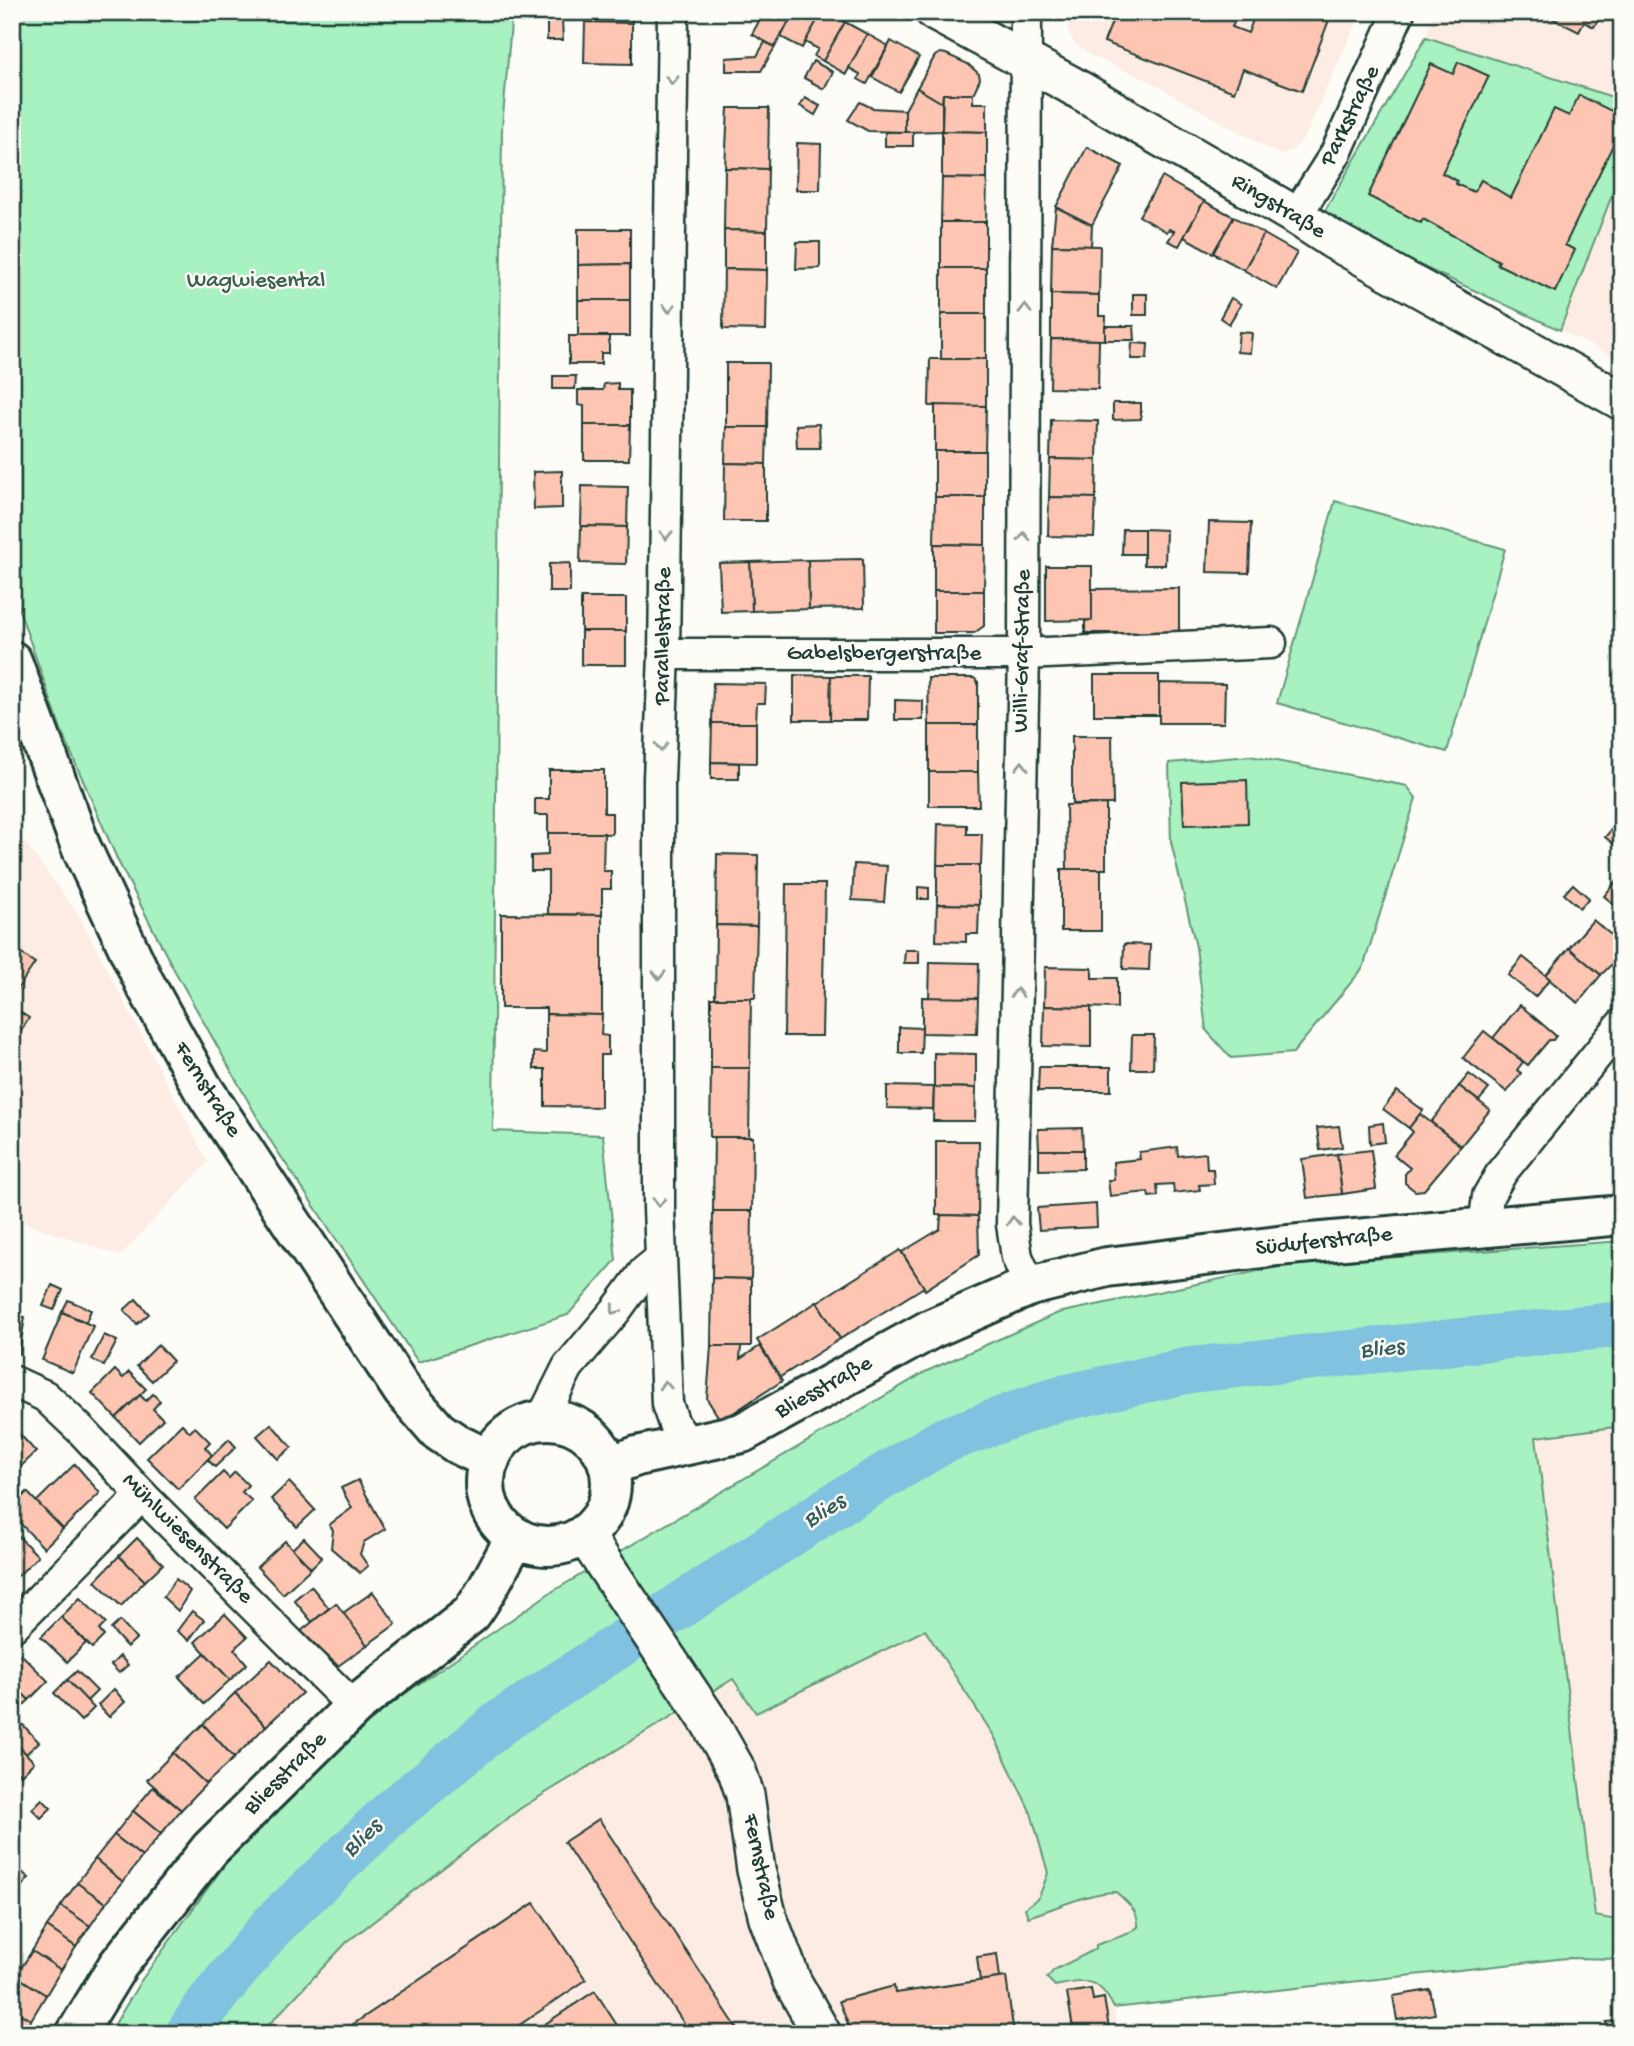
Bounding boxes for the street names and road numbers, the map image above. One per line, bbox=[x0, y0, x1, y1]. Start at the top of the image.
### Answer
street label: Parkstraße bbox=[1315, 60, 1387, 172]
street label: Ringstraße bbox=[1226, 168, 1331, 246]
street label: Parallelstraße bbox=[649, 566, 679, 706]
street label: Willi-Graf-Straße bbox=[1008, 568, 1038, 733]
street label: Gabelsbergerstraße bbox=[787, 641, 982, 668]
street label: Fernstraße bbox=[167, 1036, 247, 1144]
street label: Süduferstraße bbox=[1254, 1221, 1395, 1263]
street label: Bliesstraße bbox=[770, 1350, 878, 1426]
street label: Mühlwiesenstraße bbox=[116, 1468, 259, 1611]
street label: Bliesstraße bbox=[238, 1726, 334, 1822]
street label: Fernstraße bbox=[735, 1811, 785, 1923]

